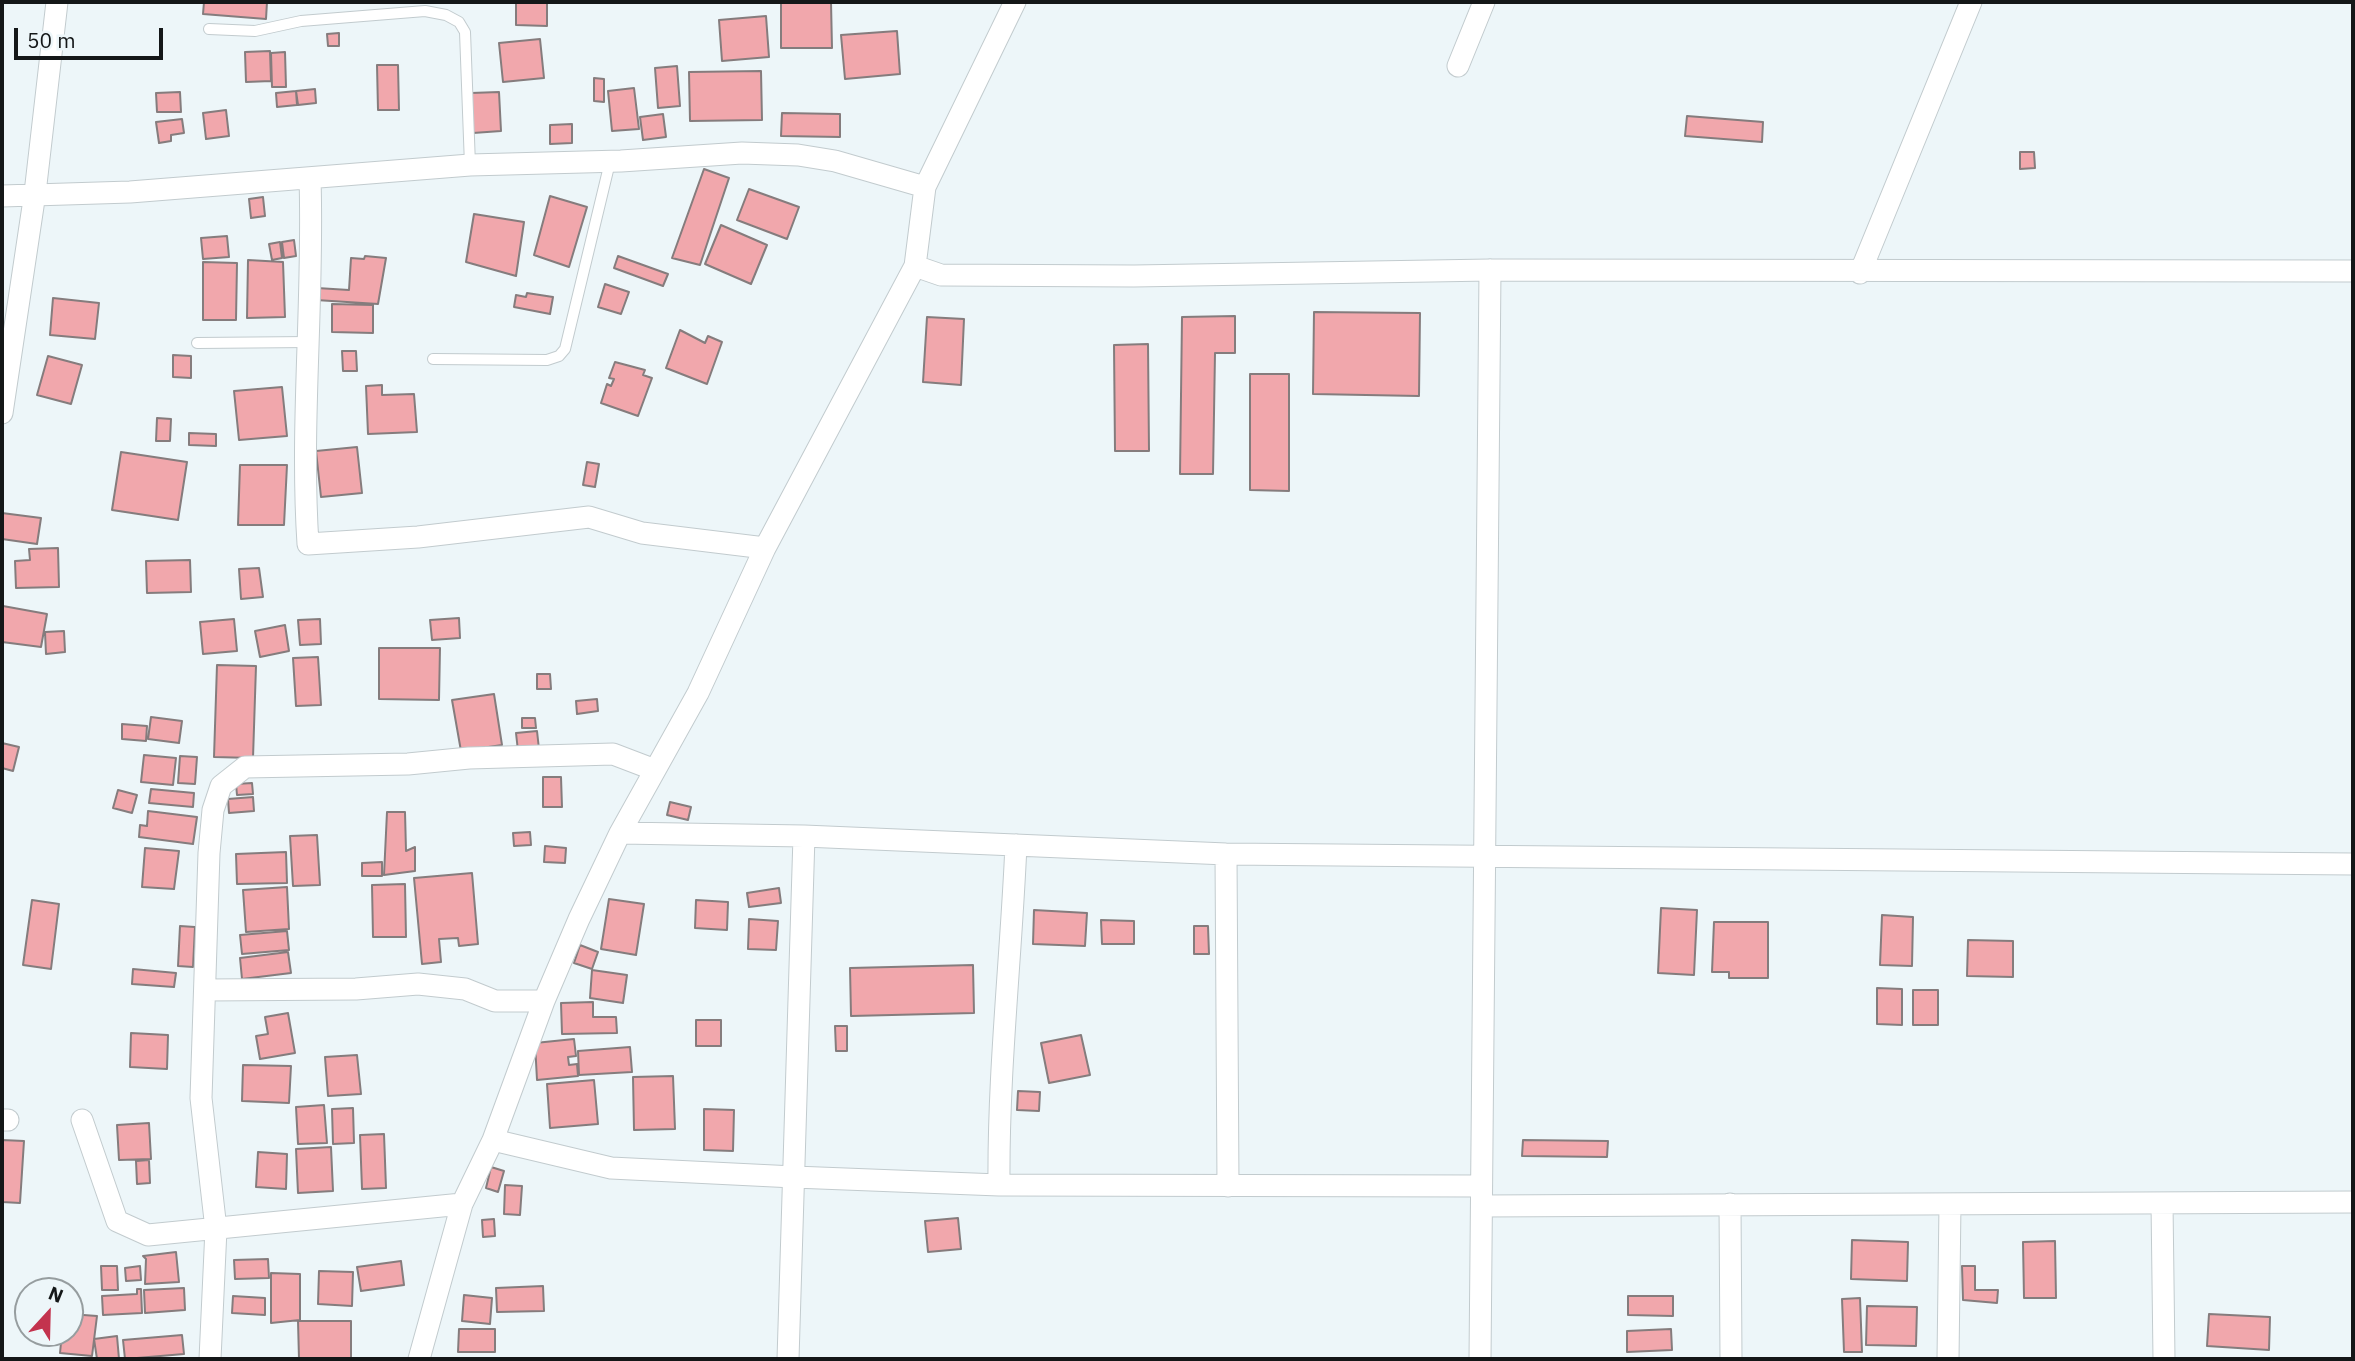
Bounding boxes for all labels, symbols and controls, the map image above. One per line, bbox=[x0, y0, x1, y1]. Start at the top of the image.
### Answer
scale bar bbox=[18, 14, 166, 58]
text: 50 m bbox=[27, 26, 76, 54]
north arrow bbox=[14, 1277, 84, 1347]
text: N bbox=[45, 1281, 67, 1308]

